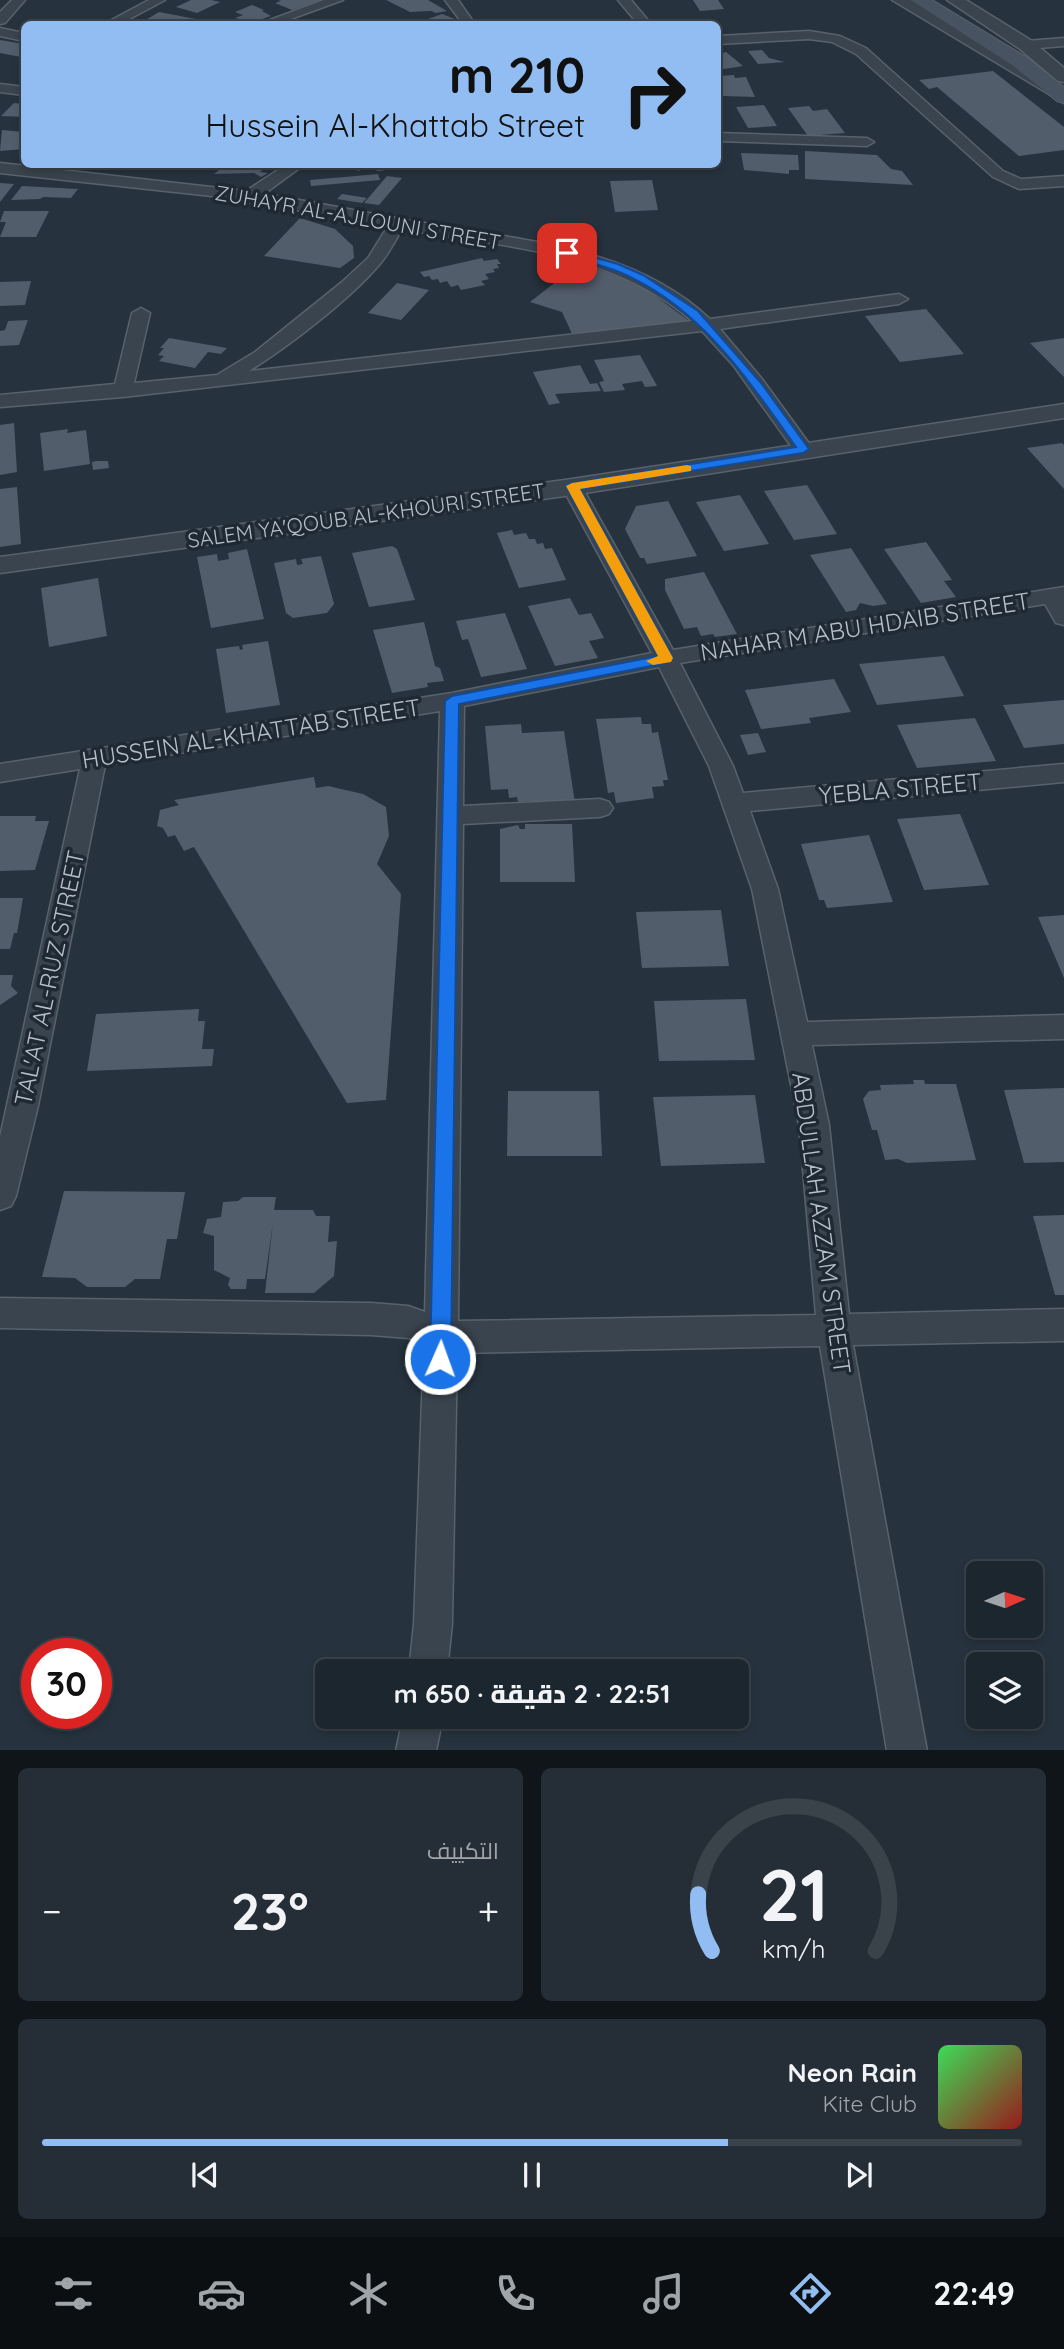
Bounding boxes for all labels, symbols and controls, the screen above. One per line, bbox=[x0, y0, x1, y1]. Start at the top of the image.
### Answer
text: 210 m bbox=[449, 44, 585, 105]
icon: right bbox=[609, 49, 700, 140]
text: Hussein Al-Khattab Street bbox=[205, 105, 585, 145]
street label: ZUHAYR AL-AJLOUNI STREET bbox=[213, 179, 503, 255]
pin bbox=[537, 223, 597, 283]
icon: arrive bbox=[548, 234, 586, 272]
street label: SALEM YA'QOUB AL-KHOURI STREET bbox=[186, 477, 546, 553]
street label: NAHAR M ABU HDAIB STREET bbox=[698, 585, 1032, 667]
street label: HUSSEIN AL-KHATTAB STREET bbox=[80, 691, 422, 775]
street label: YEBLA STREET bbox=[817, 766, 983, 810]
street label: TAL'AT AL-RUZ STREET bbox=[7, 848, 91, 1108]
street label: ABDULLAH AZZAM STREET bbox=[786, 1070, 858, 1376]
position arrow bbox=[403, 1322, 477, 1396]
north arrow bbox=[966, 1561, 1043, 1638]
map controls bbox=[966, 1561, 1043, 1729]
speed limit sign: 30 bbox=[21, 1638, 112, 1729]
button: layers bbox=[966, 1652, 1043, 1729]
text: 22:51 · 2 دقيقة · 650 m bbox=[394, 1677, 670, 1710]
text: التكييف bbox=[427, 1836, 499, 1865]
text: 21 bbox=[759, 1848, 828, 1939]
text: 23° bbox=[231, 1878, 309, 1943]
text: − bbox=[42, 1887, 62, 1935]
text: + bbox=[478, 1887, 499, 1935]
text: km/h bbox=[762, 1932, 825, 1963]
text: Neon Rain bbox=[788, 2056, 917, 2089]
text: Kite Club bbox=[822, 2089, 917, 2118]
icon: previous bbox=[186, 2156, 224, 2194]
icon: pause bbox=[513, 2156, 551, 2194]
icon: next bbox=[840, 2156, 878, 2194]
icon: filters bbox=[49, 2269, 98, 2318]
icon: car bbox=[197, 2269, 246, 2318]
icon: climate bbox=[344, 2269, 393, 2318]
icon: phone bbox=[491, 2269, 540, 2318]
icon: music bbox=[639, 2269, 688, 2318]
icon: directions bbox=[786, 2269, 835, 2318]
text: 22:49 bbox=[933, 2273, 1015, 2313]

